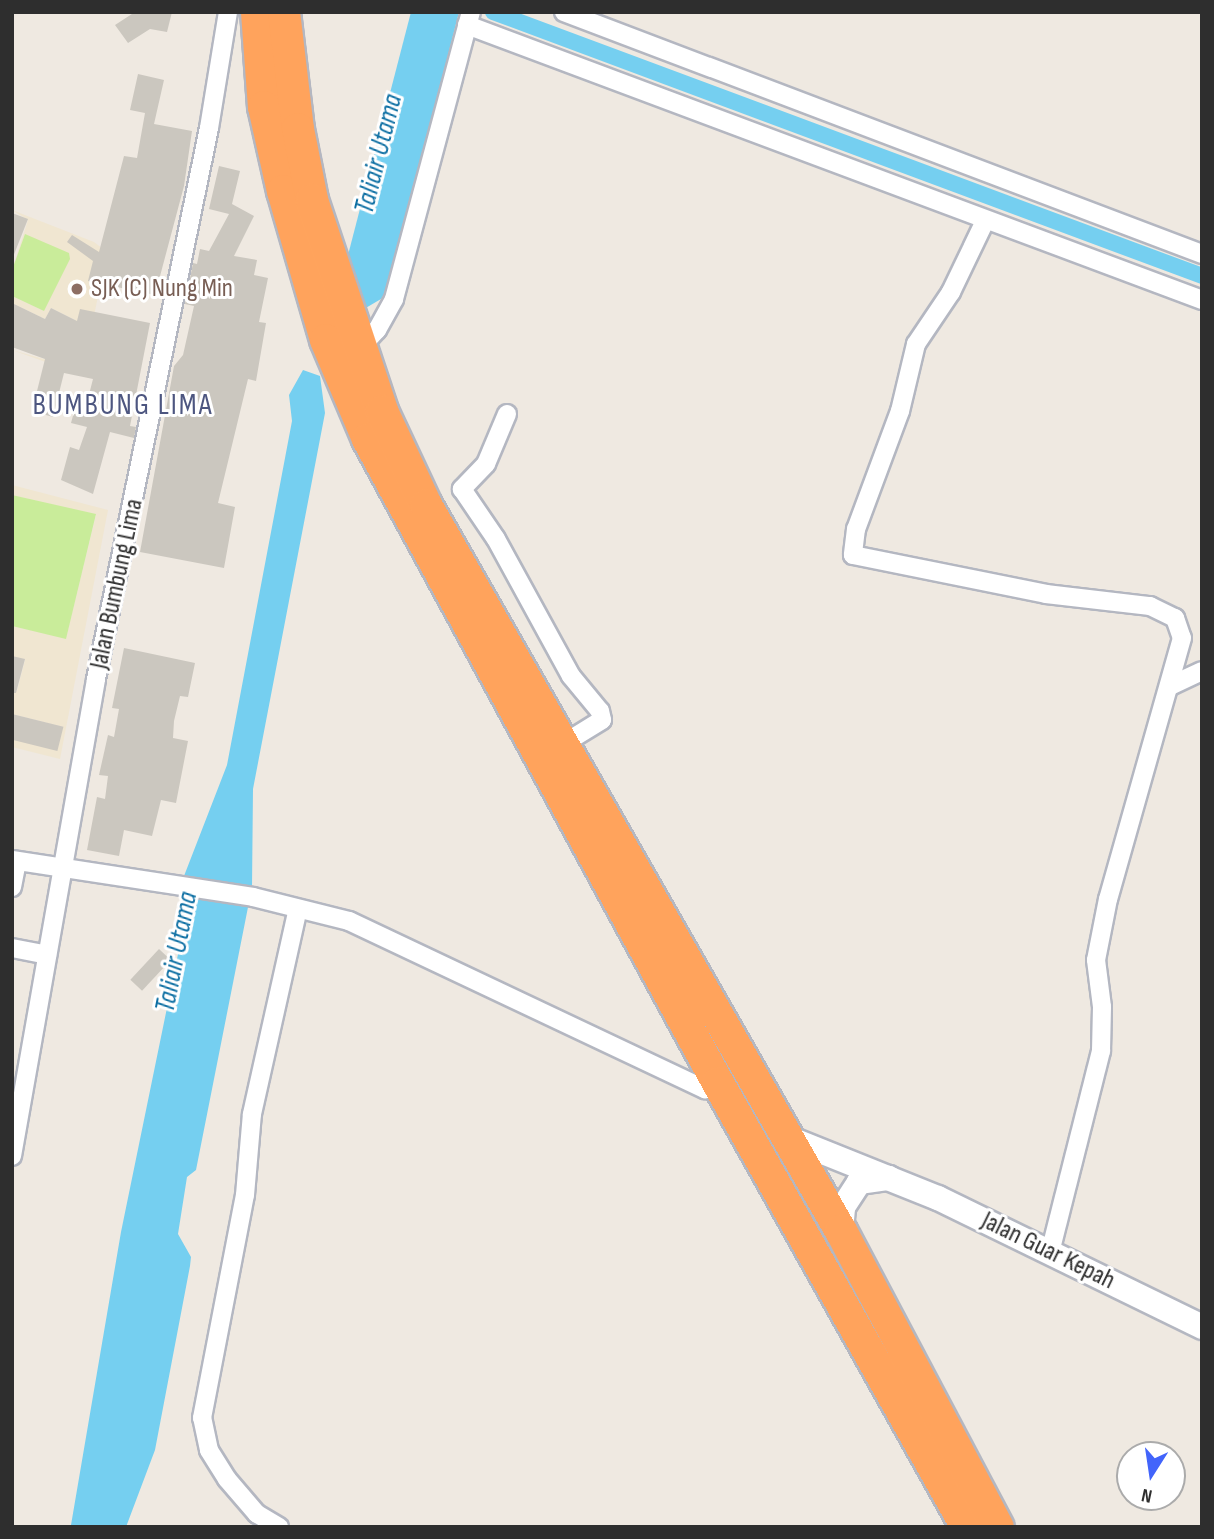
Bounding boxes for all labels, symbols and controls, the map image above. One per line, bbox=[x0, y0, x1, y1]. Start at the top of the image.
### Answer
water label: Taliair Utama bbox=[348, 91, 410, 217]
place label: SJK (C) Nung Min bbox=[91, 273, 233, 305]
marker: SJK (C) Nung Min bbox=[69, 281, 85, 297]
district label: BUMBUNG LIMA bbox=[34, 387, 212, 423]
street label: Jalan Bumbung Lima bbox=[84, 496, 150, 672]
water label: Taliair Utama bbox=[149, 889, 205, 1015]
street label: Jalan Guar Kepah bbox=[976, 1205, 1120, 1297]
north arrow bbox=[1116, 1441, 1186, 1511]
text: N bbox=[1140, 1483, 1154, 1507]

